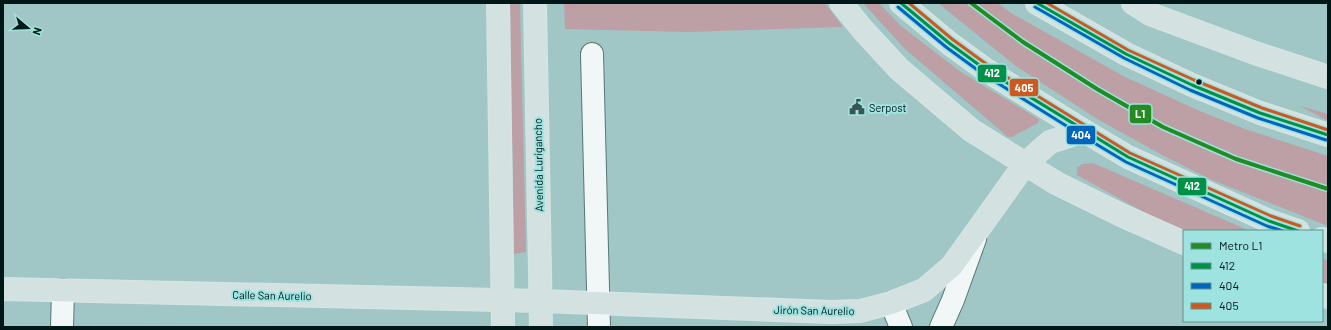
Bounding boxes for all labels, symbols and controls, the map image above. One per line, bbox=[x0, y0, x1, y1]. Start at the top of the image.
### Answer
north arrow bbox=[8, 8, 48, 48]
text: N bbox=[31, 26, 45, 37]
line badge: 412 bbox=[977, 64, 1007, 83]
text: 412 bbox=[984, 66, 1000, 79]
unlabelled marker bbox=[1194, 77, 1204, 87]
line badge: 405 bbox=[1009, 78, 1039, 97]
text: 405 bbox=[1015, 81, 1033, 94]
public building icon: Serpost bbox=[848, 98, 866, 116]
place label: Serpost bbox=[869, 101, 907, 114]
line badge: L1 bbox=[1129, 104, 1152, 124]
text: L1 bbox=[1135, 107, 1145, 120]
street label: Avenida Lurigancho bbox=[531, 118, 545, 212]
line badge: 404 bbox=[1066, 125, 1096, 145]
text: 404 bbox=[1071, 128, 1091, 141]
line badge: 412 bbox=[1177, 177, 1207, 196]
text: 412 bbox=[1184, 179, 1200, 192]
legend bbox=[1183, 230, 1323, 322]
text: Metro L1 bbox=[1219, 238, 1263, 252]
text: 412 bbox=[1219, 258, 1235, 272]
text: 404 bbox=[1219, 278, 1239, 292]
street label: Calle San Aurelio bbox=[232, 288, 312, 302]
text: 405 bbox=[1219, 298, 1239, 312]
street label: Jirón San Aurelio bbox=[773, 303, 855, 317]

